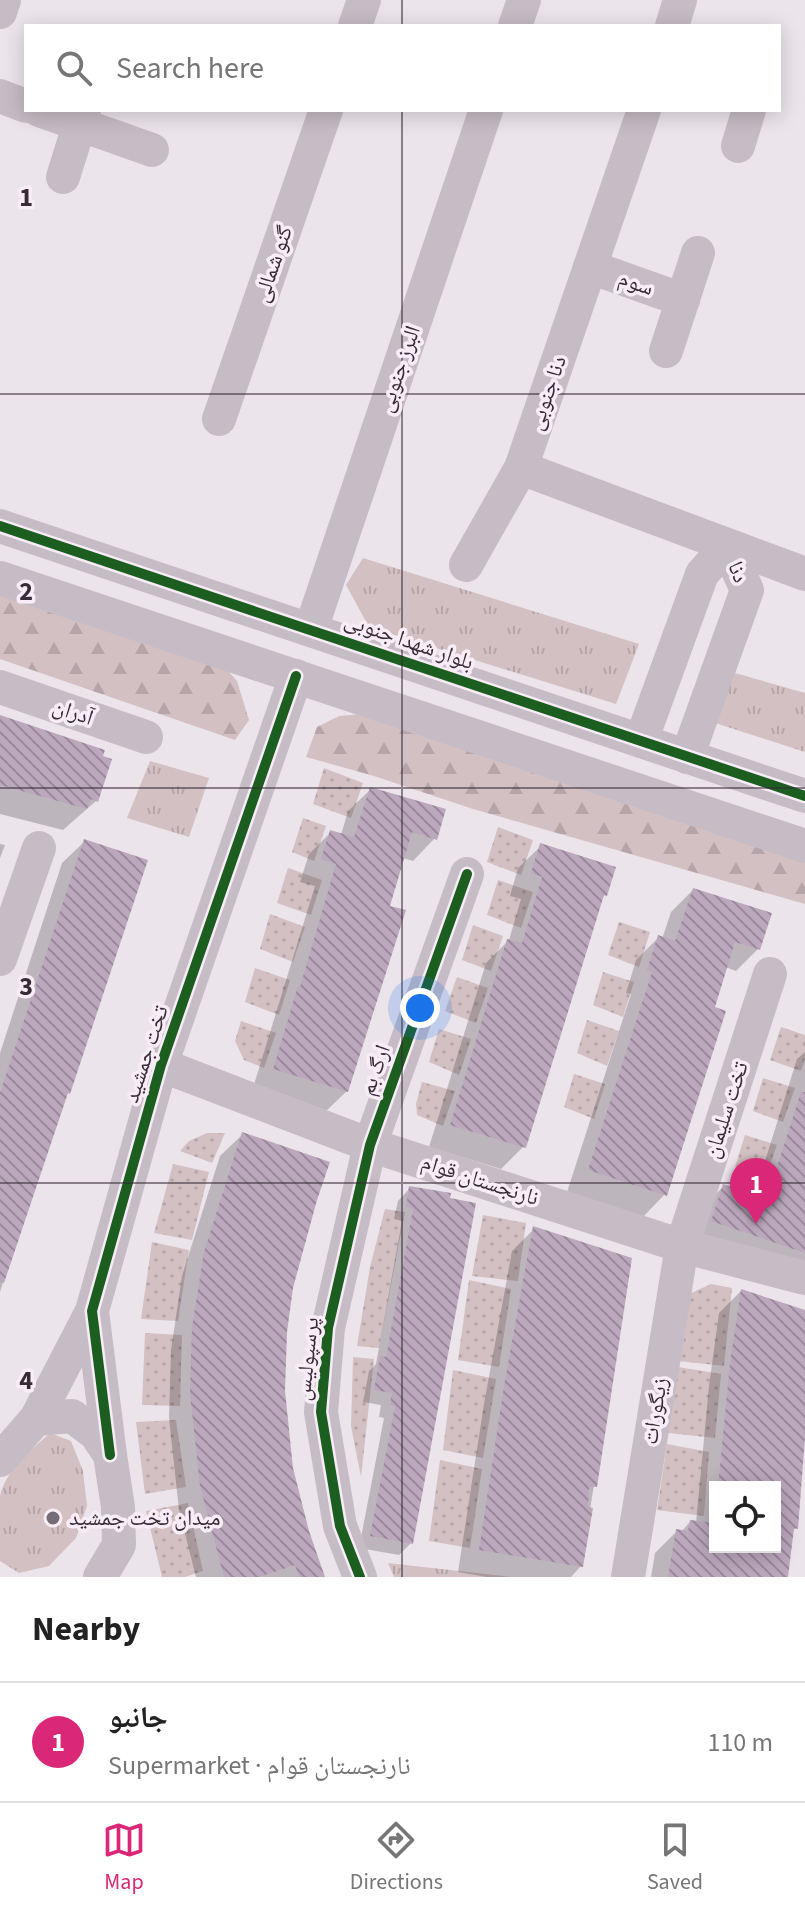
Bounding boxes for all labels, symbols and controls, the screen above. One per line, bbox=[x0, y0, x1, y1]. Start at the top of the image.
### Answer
search box bbox=[24, 24, 781, 112]
icon: search bbox=[52, 46, 96, 90]
text: Search here bbox=[116, 47, 264, 90]
text: 1 bbox=[19, 179, 33, 216]
street label: گنو شمالی bbox=[245, 221, 301, 307]
street label: سوم bbox=[614, 262, 658, 304]
street label: البرز جنوبی bbox=[369, 321, 429, 417]
street label: دنا جنوبی bbox=[519, 351, 575, 435]
street label: دنا bbox=[719, 556, 757, 588]
text: 2 bbox=[19, 573, 33, 610]
street label: بلوار شهدا جنوبی bbox=[340, 604, 478, 678]
street label: آدران bbox=[48, 690, 98, 734]
text: 3 bbox=[19, 968, 33, 1005]
your location bbox=[400, 988, 440, 1028]
street label: تخت جمشید bbox=[115, 1001, 177, 1107]
street label: ارگ بم bbox=[351, 1040, 399, 1100]
street label: تخت سلیمان bbox=[695, 1057, 757, 1162]
street label: نارنجستان قوام bbox=[417, 1146, 543, 1214]
pin: 1 bbox=[730, 1158, 782, 1224]
street label: پرسپولیس bbox=[287, 1316, 327, 1402]
text: 4 bbox=[19, 1362, 33, 1399]
street label: زیگورات bbox=[634, 1375, 676, 1447]
map controls bbox=[709, 1481, 781, 1553]
button: locate bbox=[709, 1481, 781, 1553]
place label: میدان تخت جمشید bbox=[69, 1502, 221, 1534]
marker: میدان تخت جمشید bbox=[44, 1509, 62, 1527]
text: Nearby bbox=[32, 1605, 140, 1654]
text: جانبو bbox=[108, 1696, 168, 1739]
text: 1 bbox=[51, 1724, 65, 1761]
text: 110 m bbox=[707, 1724, 773, 1761]
text: Supermarket · نارنجستان قوام bbox=[108, 1747, 411, 1784]
tab: Map bbox=[102, 1818, 146, 1898]
tab: Directions bbox=[350, 1818, 443, 1898]
tab: Saved bbox=[647, 1818, 703, 1898]

